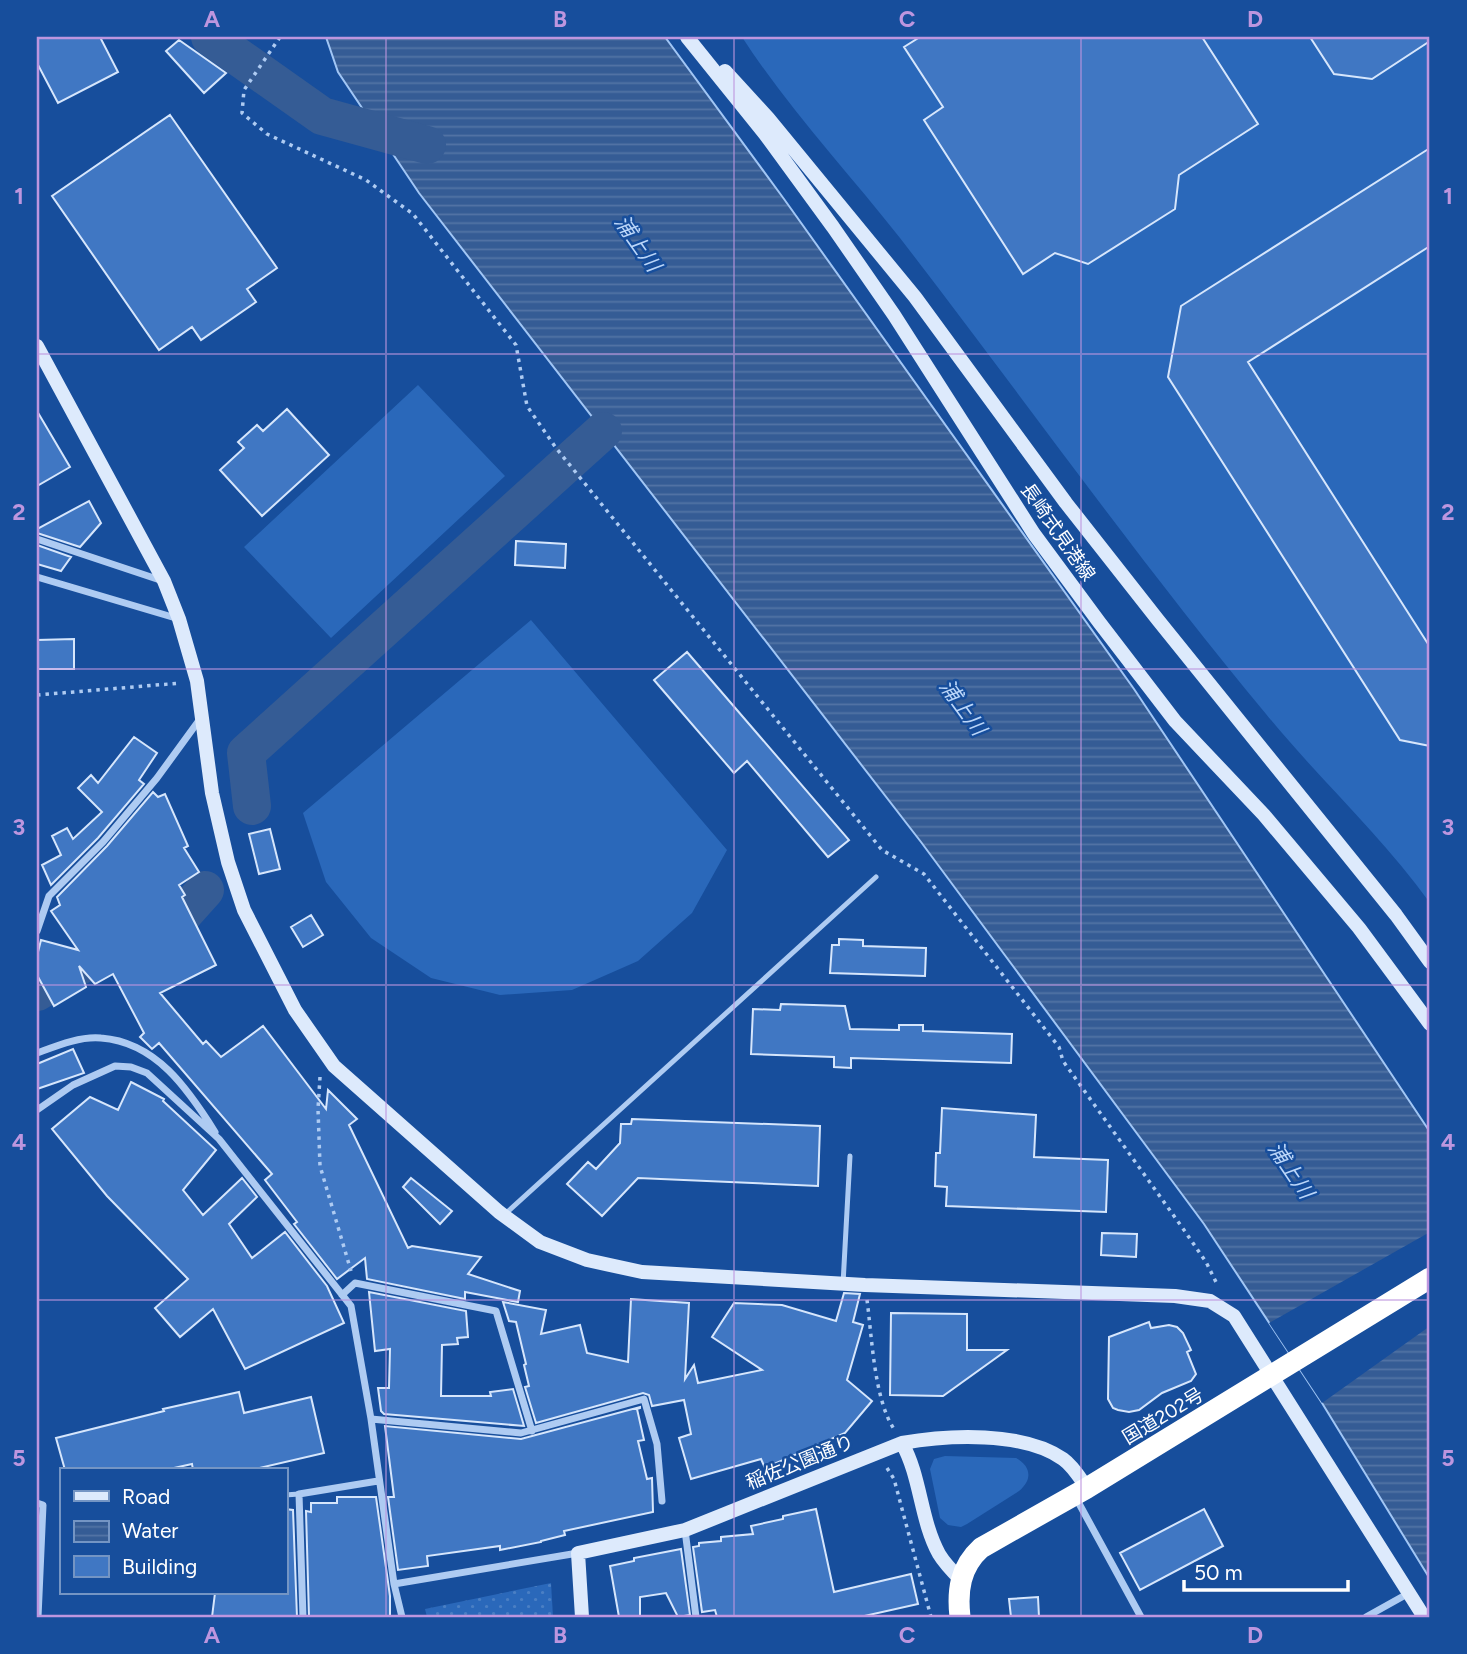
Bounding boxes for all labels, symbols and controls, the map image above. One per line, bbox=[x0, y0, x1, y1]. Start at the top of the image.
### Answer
text: A bbox=[204, 5, 221, 33]
text: B bbox=[553, 5, 567, 33]
text: C bbox=[899, 5, 916, 33]
text: D bbox=[1247, 5, 1263, 33]
text: 1 bbox=[14, 182, 24, 210]
text: 1 bbox=[1443, 182, 1453, 210]
water label: 浦上川 bbox=[610, 210, 667, 278]
street label: 長崎式見港線 bbox=[1016, 479, 1100, 585]
text: 2 bbox=[12, 498, 26, 526]
text: 2 bbox=[1441, 498, 1455, 526]
water label: 浦上川 bbox=[934, 674, 993, 741]
text: 3 bbox=[13, 813, 25, 841]
text: 3 bbox=[1442, 813, 1454, 841]
text: 4 bbox=[12, 1128, 26, 1156]
text: 4 bbox=[1441, 1128, 1455, 1156]
water label: 浦上川 bbox=[1263, 1137, 1320, 1205]
street label: 国道202号 bbox=[1118, 1383, 1208, 1449]
street label: 稲佐公園通り bbox=[743, 1430, 857, 1494]
text: 5 bbox=[12, 1444, 26, 1472]
text: 5 bbox=[1441, 1444, 1455, 1472]
legend bbox=[60, 1468, 287, 1594]
text: Road bbox=[122, 1484, 170, 1509]
text: Water bbox=[122, 1518, 178, 1543]
scale bar bbox=[1184, 1549, 1348, 1593]
text: Building bbox=[122, 1554, 197, 1579]
text: 50 m bbox=[1194, 1560, 1243, 1585]
text: A bbox=[204, 1621, 221, 1649]
text: B bbox=[553, 1621, 567, 1649]
text: C bbox=[899, 1621, 916, 1649]
text: D bbox=[1247, 1621, 1263, 1649]

